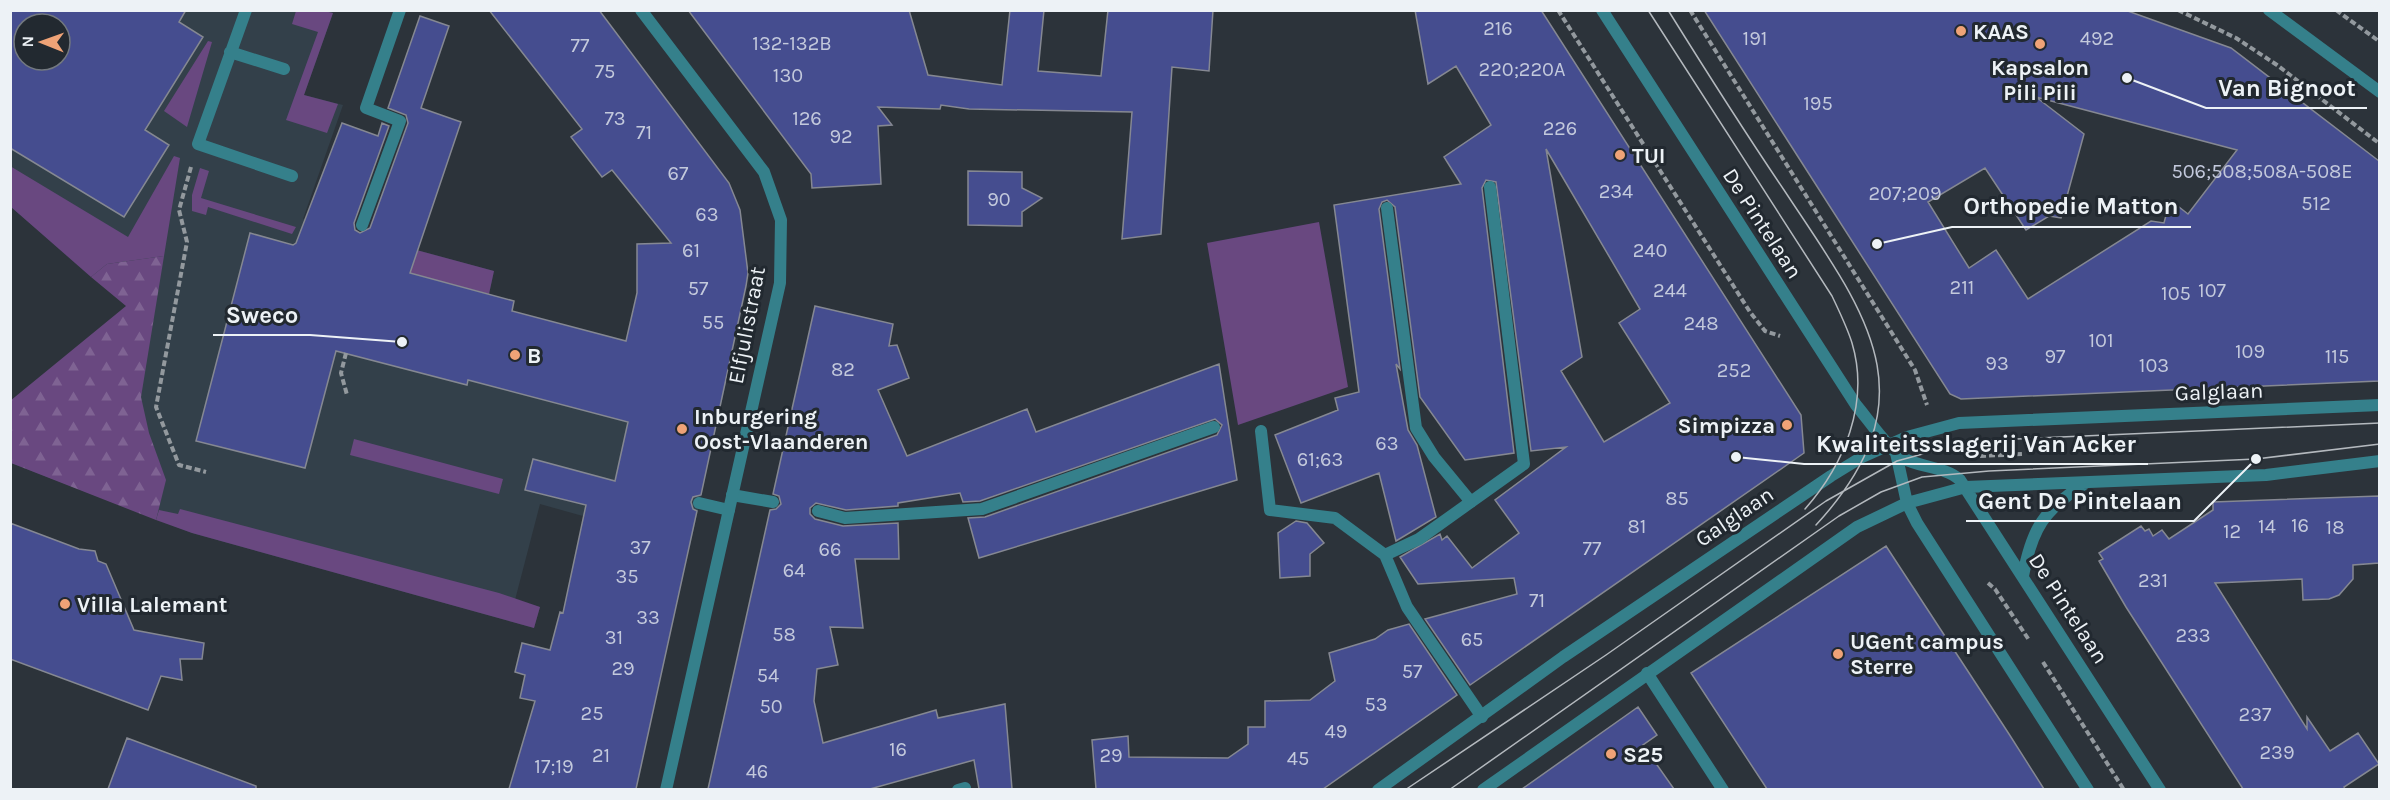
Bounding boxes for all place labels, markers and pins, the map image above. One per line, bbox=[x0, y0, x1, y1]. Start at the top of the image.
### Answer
place label: KAAS bbox=[1973, 19, 2029, 45]
marker: KAAS bbox=[1954, 24, 1968, 38]
marker: Kapsalon Pili Pili bbox=[2033, 37, 2047, 51]
place label: Kapsalon Pili Pili bbox=[1991, 55, 2089, 106]
callout: Van Bignoot bbox=[2206, 66, 2367, 108]
place label: TUI bbox=[1632, 143, 1666, 169]
marker: TUI bbox=[1613, 148, 1627, 162]
callout: Orthopedie Matton bbox=[1952, 185, 2191, 227]
callout: Sweco bbox=[213, 293, 310, 335]
place label: B bbox=[527, 343, 541, 369]
marker: B bbox=[508, 348, 522, 362]
place label: Inburgering Oost-Vlaanderen bbox=[694, 404, 869, 455]
place label: Simpizza bbox=[1678, 413, 1775, 439]
marker: Simpizza bbox=[1780, 418, 1794, 432]
marker: Inburgering Oost-Vlaanderen bbox=[675, 422, 689, 436]
callout: Kwaliteitsslagerij Van Acker bbox=[1804, 422, 2148, 464]
callout: Gent De Pintelaan bbox=[1966, 479, 2194, 521]
place label: Villa Lalemant bbox=[77, 592, 228, 618]
marker: Villa Lalemant bbox=[58, 597, 72, 611]
place label: UGent campus Sterre bbox=[1850, 629, 2004, 680]
marker: UGent campus Sterre bbox=[1831, 647, 1845, 661]
place label: S25 bbox=[1623, 742, 1663, 768]
marker: S25 bbox=[1604, 747, 1618, 761]

